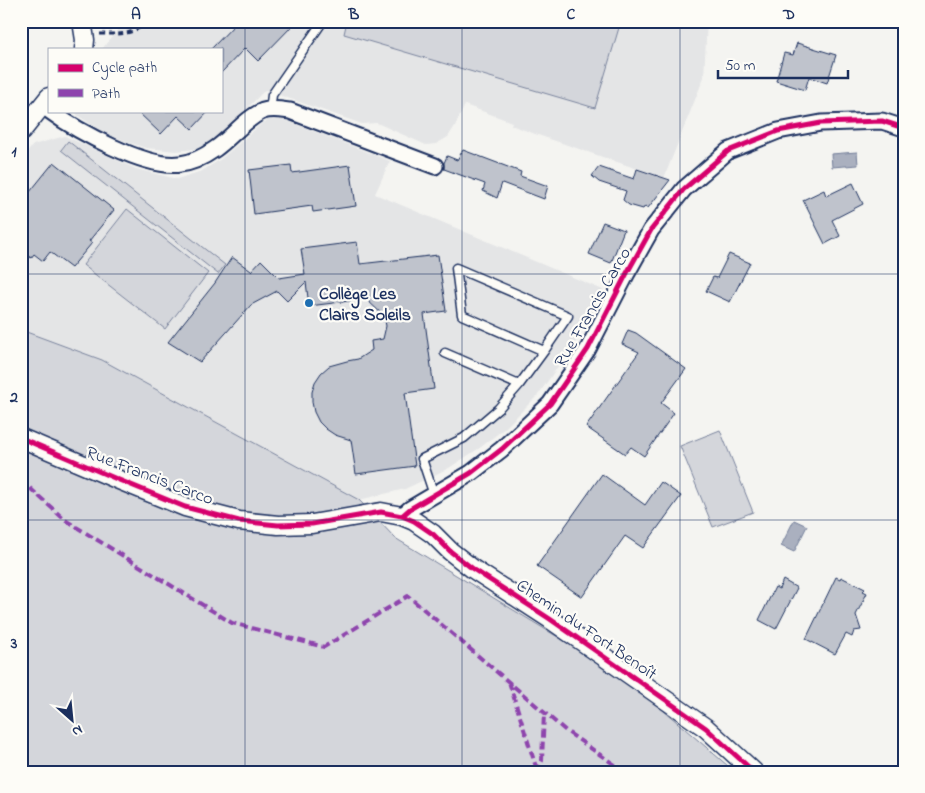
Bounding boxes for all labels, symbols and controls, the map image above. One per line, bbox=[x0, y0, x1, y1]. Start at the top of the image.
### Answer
text: A bbox=[131, 3, 141, 27]
text: B bbox=[348, 3, 360, 27]
text: C bbox=[567, 3, 576, 27]
text: D bbox=[782, 3, 795, 27]
legend bbox=[48, 48, 222, 112]
scale bar bbox=[718, 48, 848, 80]
text: 50 m bbox=[725, 55, 756, 77]
text: Cycle path bbox=[92, 57, 157, 80]
text: Path bbox=[92, 83, 120, 105]
text: 1 bbox=[11, 140, 17, 164]
street label: Rue Francis Carco bbox=[549, 243, 639, 373]
place label: Collège Les Clairs Soleils bbox=[319, 282, 411, 329]
marker: Collège Les Clairs Soleils bbox=[303, 297, 315, 309]
text: 2 bbox=[9, 386, 18, 410]
street label: Rue Francis Carco bbox=[82, 441, 217, 513]
street label: Chemin du Fort Benoît bbox=[510, 574, 662, 688]
text: 3 bbox=[10, 632, 18, 656]
north arrow bbox=[48, 696, 98, 746]
text: N bbox=[68, 719, 86, 742]

